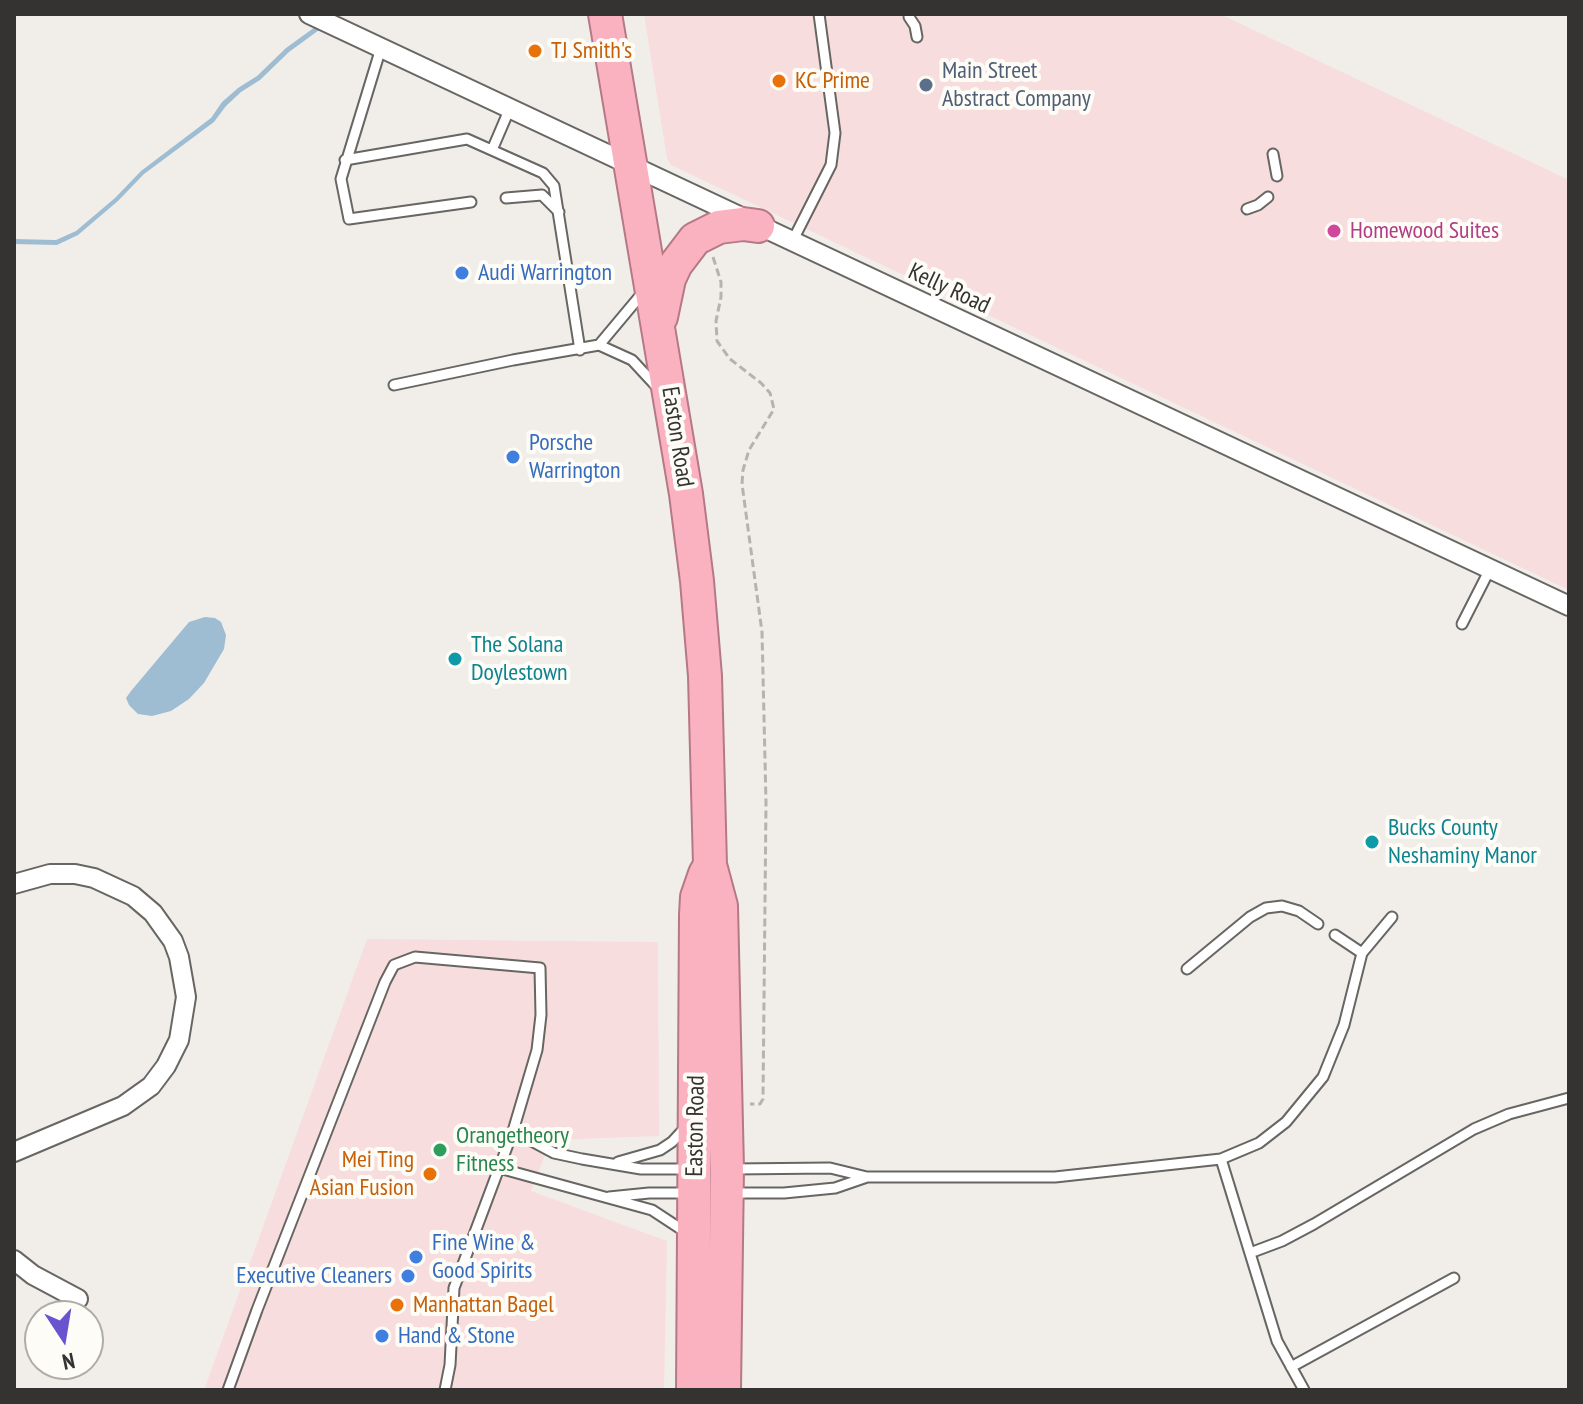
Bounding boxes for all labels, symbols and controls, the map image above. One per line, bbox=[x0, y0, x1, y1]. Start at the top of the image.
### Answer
place label: TJ Smith's bbox=[551, 37, 632, 65]
marker: TJ Smith's bbox=[526, 42, 544, 60]
place label: Main Street Abstract Company bbox=[942, 57, 1091, 113]
place label: KC Prime bbox=[795, 67, 870, 95]
marker: KC Prime bbox=[770, 72, 788, 90]
marker: Main Street Abstract Company bbox=[917, 76, 935, 94]
place label: Homewood Suites bbox=[1350, 217, 1499, 245]
marker: Homewood Suites bbox=[1325, 222, 1343, 240]
street label: Kelly Road bbox=[903, 258, 995, 320]
place label: Audi Warrington bbox=[478, 259, 612, 287]
marker: Audi Warrington bbox=[453, 264, 471, 282]
street label: Easton Road bbox=[655, 385, 699, 489]
place label: Porsche Warrington bbox=[529, 429, 620, 485]
marker: Porsche Warrington bbox=[504, 448, 522, 466]
place label: The Solana Doylestown bbox=[471, 631, 568, 687]
marker: The Solana Doylestown bbox=[446, 650, 464, 668]
place label: Bucks County Neshaminy Manor bbox=[1388, 814, 1537, 870]
marker: Bucks County Neshaminy Manor bbox=[1363, 833, 1381, 851]
street label: Easton Road bbox=[681, 1075, 711, 1177]
place label: Orangetheory Fitness bbox=[456, 1122, 569, 1178]
marker: Orangetheory Fitness bbox=[431, 1141, 449, 1159]
place label: Mei Ting Asian Fusion bbox=[310, 1146, 414, 1202]
marker: Mei Ting Asian Fusion bbox=[421, 1165, 439, 1183]
place label: Fine Wine & Good Spirits bbox=[432, 1229, 535, 1285]
marker: Fine Wine & Good Spirits bbox=[407, 1248, 425, 1266]
place label: Executive Cleaners bbox=[236, 1262, 392, 1290]
marker: Executive Cleaners bbox=[399, 1267, 417, 1285]
place label: Manhattan Bagel bbox=[413, 1291, 554, 1319]
marker: Manhattan Bagel bbox=[388, 1296, 406, 1314]
north arrow bbox=[24, 1300, 104, 1380]
place label: Hand & Stone bbox=[398, 1322, 515, 1350]
marker: Hand & Stone bbox=[373, 1327, 391, 1345]
text: N bbox=[60, 1347, 77, 1376]

